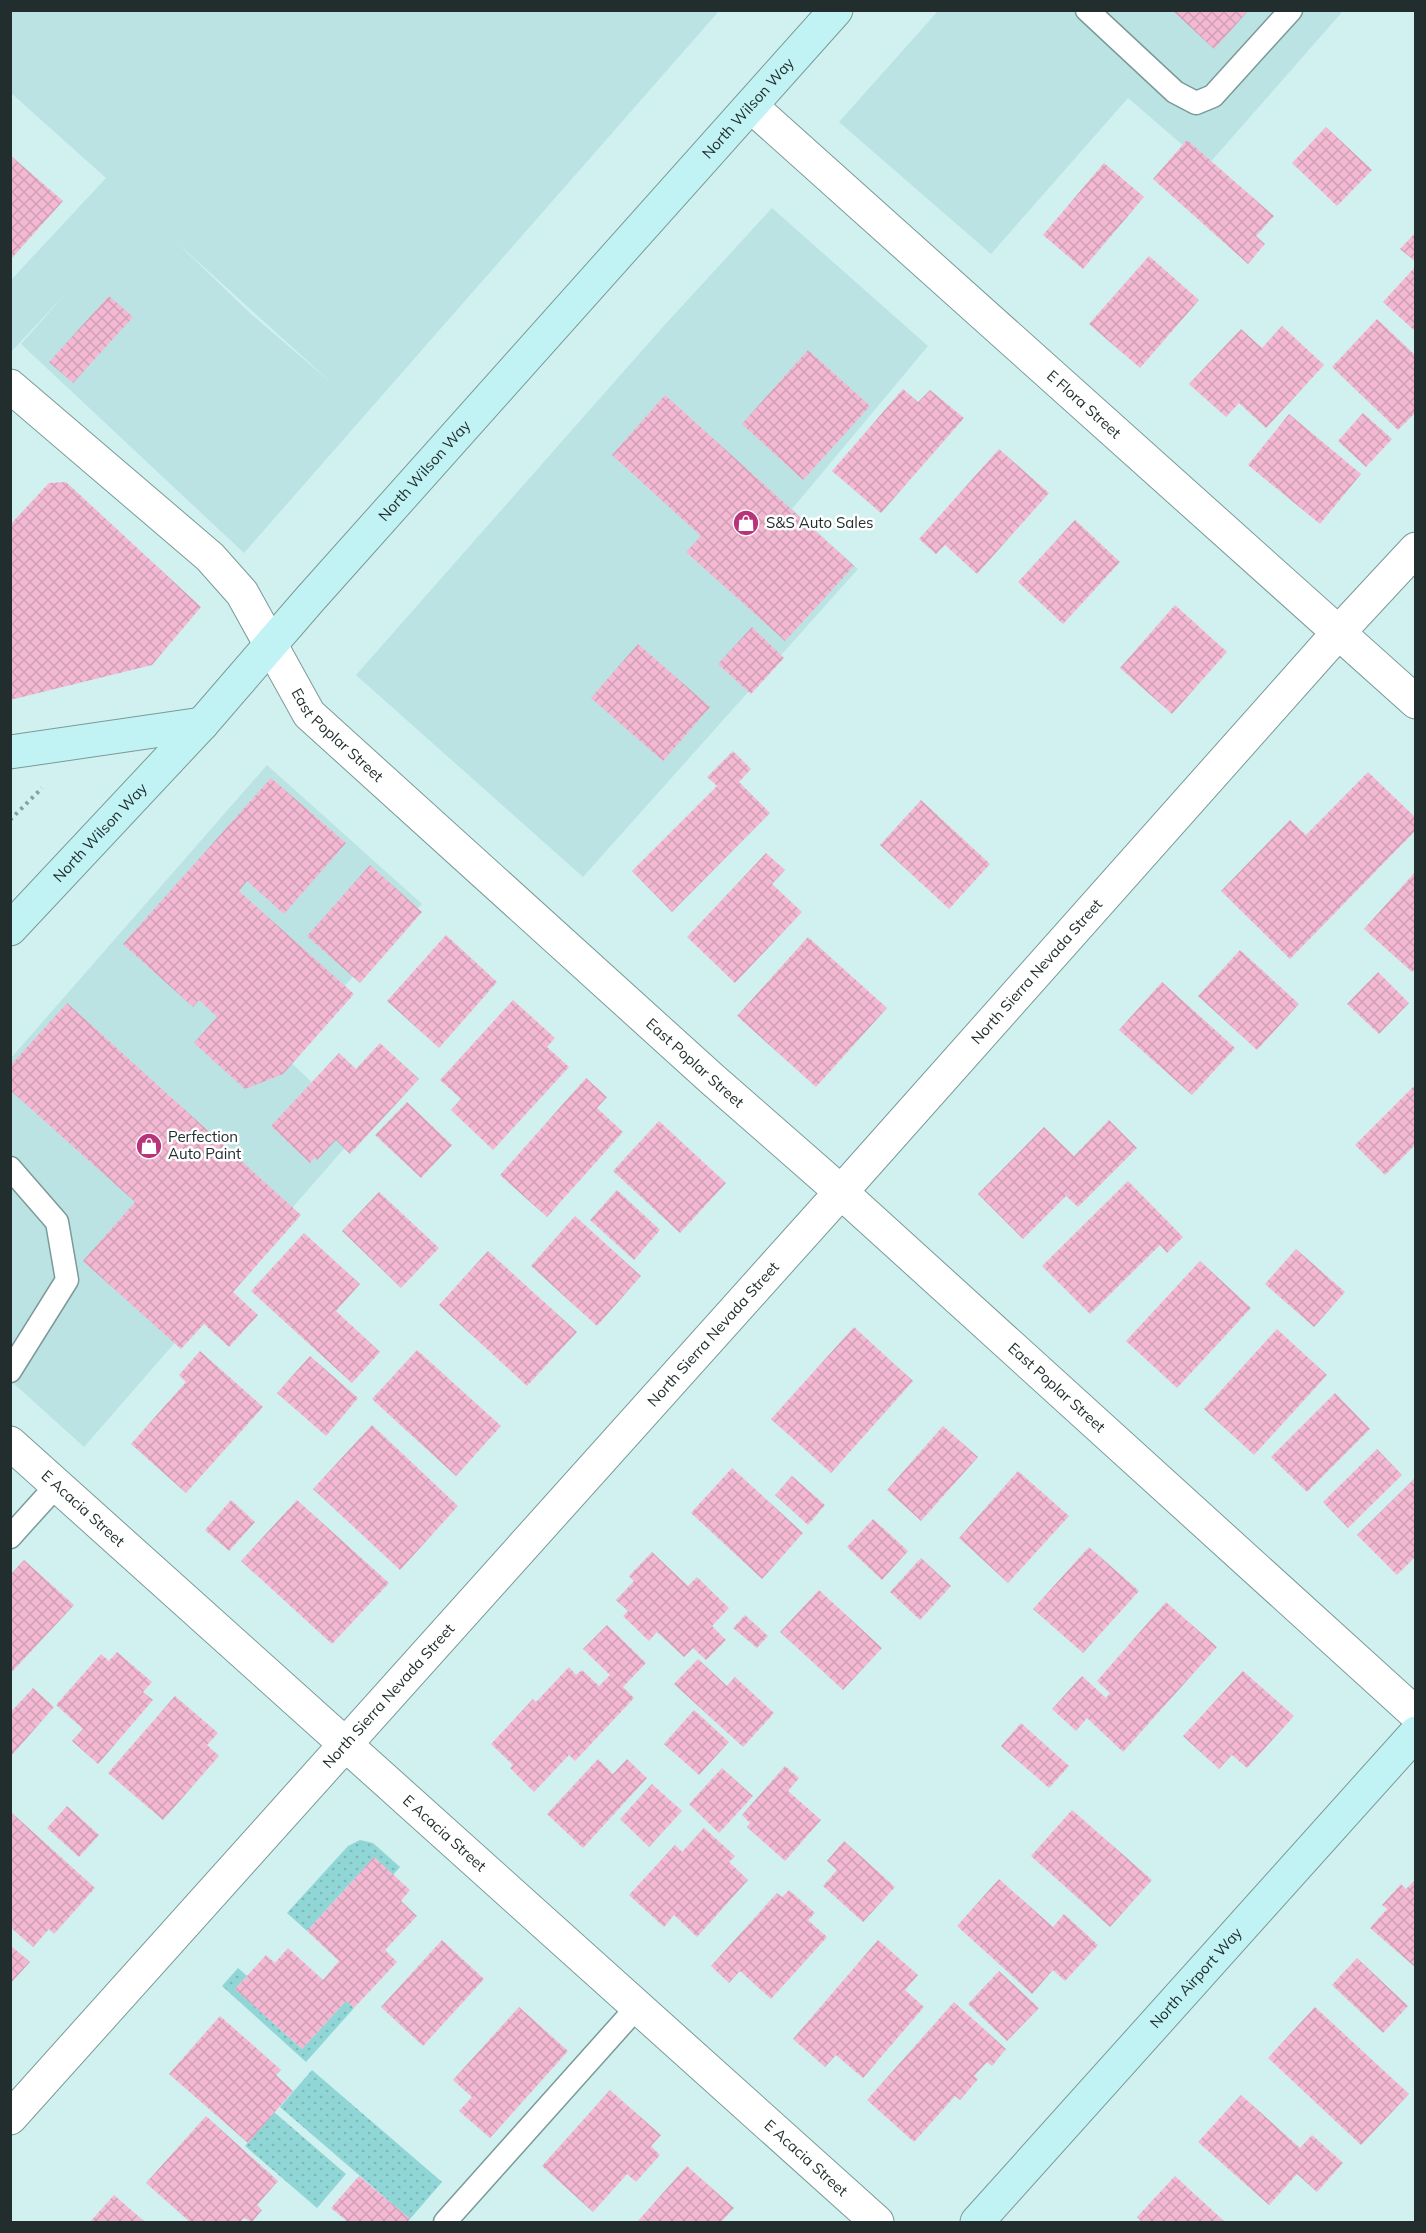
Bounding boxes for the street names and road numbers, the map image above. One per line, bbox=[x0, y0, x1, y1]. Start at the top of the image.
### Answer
street label: North Wilson Way bbox=[698, 53, 798, 162]
street label: E Flora Street bbox=[1043, 366, 1125, 442]
street label: North Wilson Way bbox=[374, 416, 474, 525]
street label: East Poplar Street bbox=[288, 685, 387, 786]
street label: North Wilson Way bbox=[49, 779, 151, 886]
street label: North Sierra Nevada Street bbox=[967, 895, 1106, 1048]
street label: East Poplar Street bbox=[642, 1014, 748, 1112]
street label: North Sierra Nevada Street bbox=[643, 1258, 783, 1410]
street label: East Poplar Street bbox=[1004, 1338, 1110, 1436]
street label: E Acacia Street bbox=[38, 1466, 129, 1550]
street label: North Sierra Nevada Street bbox=[318, 1619, 458, 1772]
street label: E Acacia Street bbox=[399, 1791, 490, 1875]
street label: North Airport Way bbox=[1146, 1923, 1246, 2032]
street label: E Acacia Street bbox=[761, 2115, 852, 2200]

